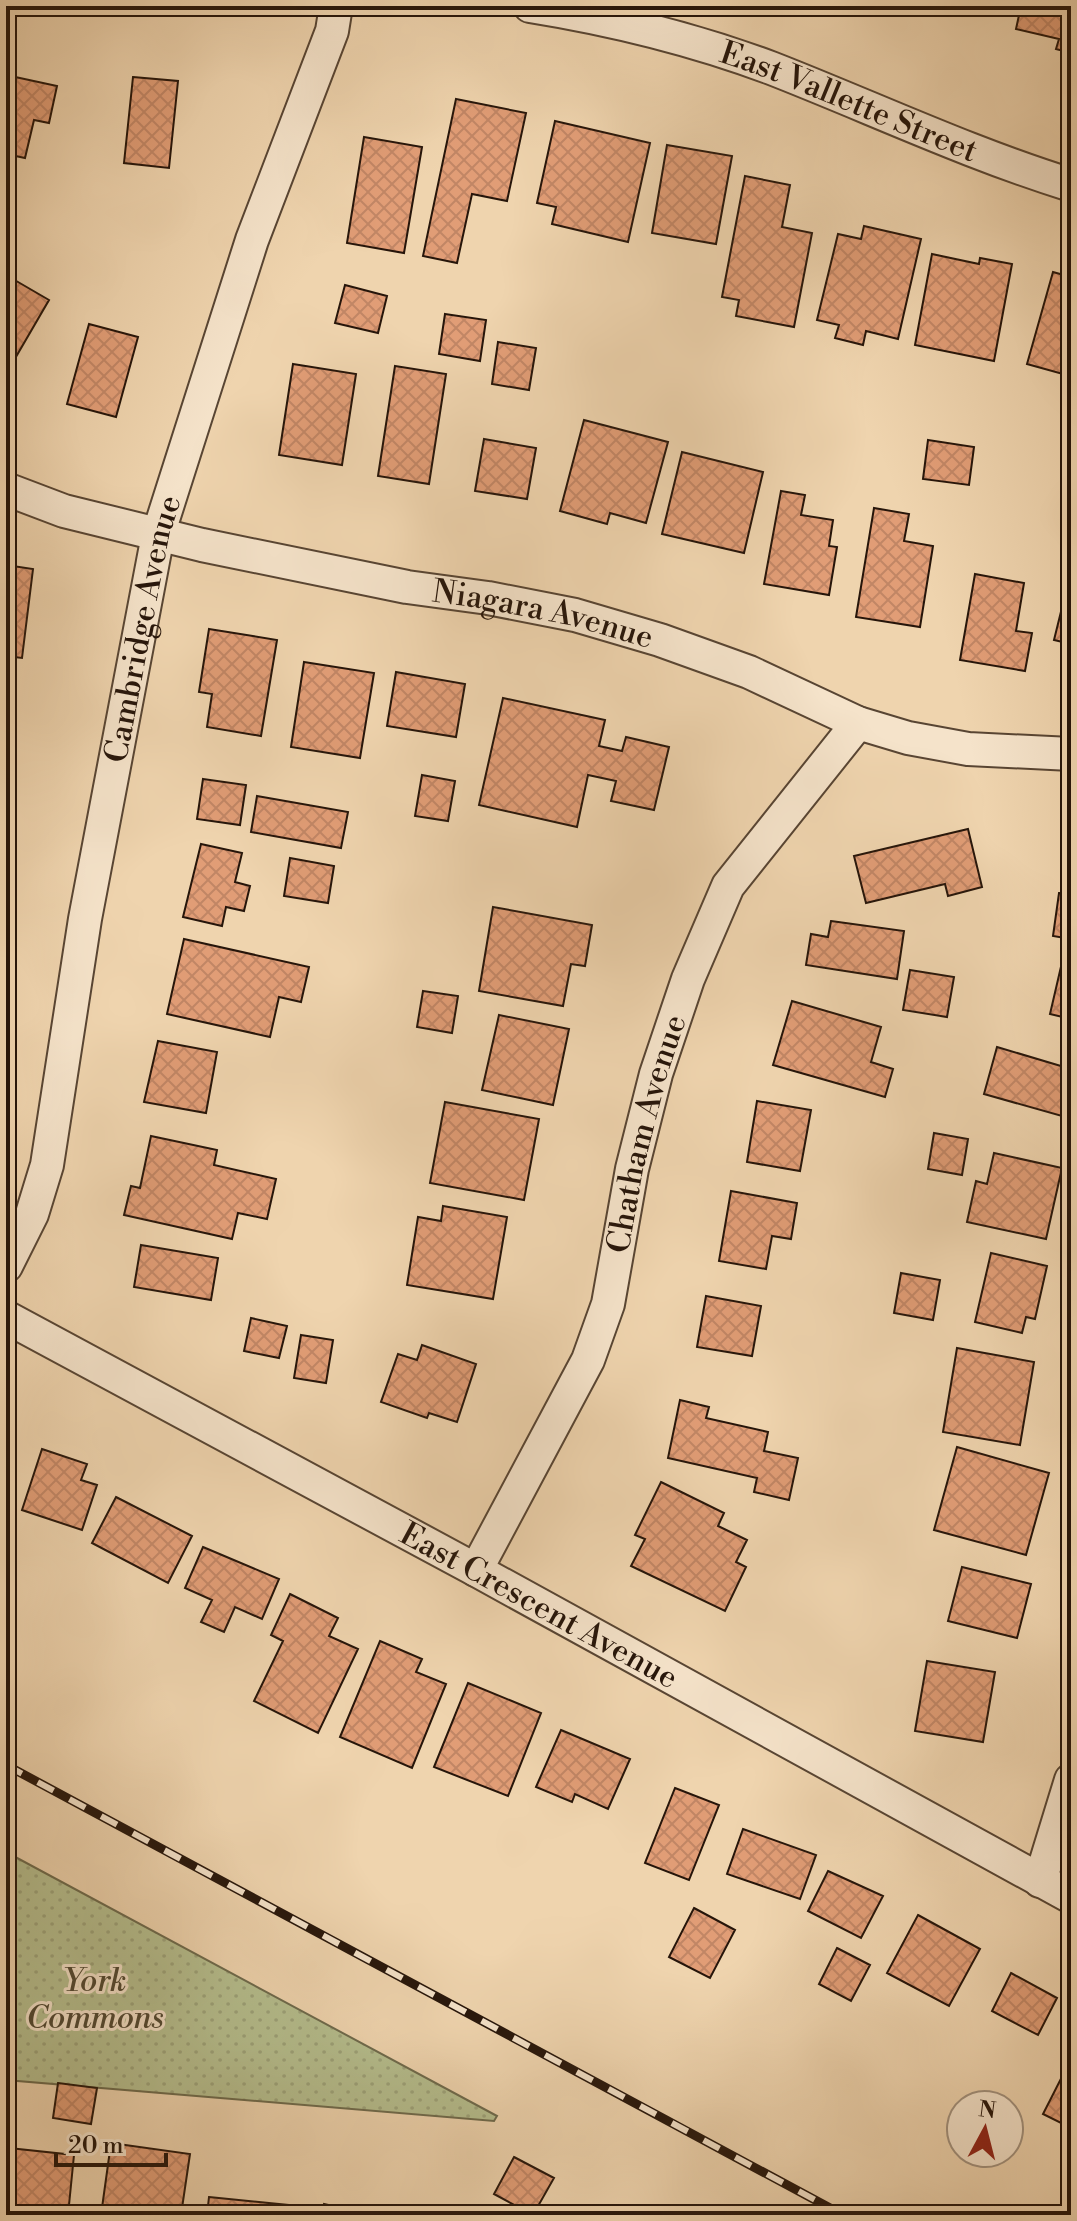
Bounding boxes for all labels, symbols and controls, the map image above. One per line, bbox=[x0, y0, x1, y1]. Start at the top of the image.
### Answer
street label: East Vallette Street bbox=[715, 33, 983, 171]
street label: Cambridge Avenue bbox=[96, 490, 190, 766]
street label: Niagara Avenue bbox=[430, 572, 658, 658]
street label: Chatham Avenue bbox=[598, 1010, 696, 1256]
street label: East Crescent Avenue bbox=[393, 1514, 685, 1698]
park label: York Commons bbox=[26, 1961, 164, 2038]
north arrow bbox=[945, 2089, 1025, 2169]
text: N bbox=[977, 2096, 998, 2125]
scale bar bbox=[56, 2117, 166, 2167]
text: 20 m bbox=[68, 2131, 124, 2161]

